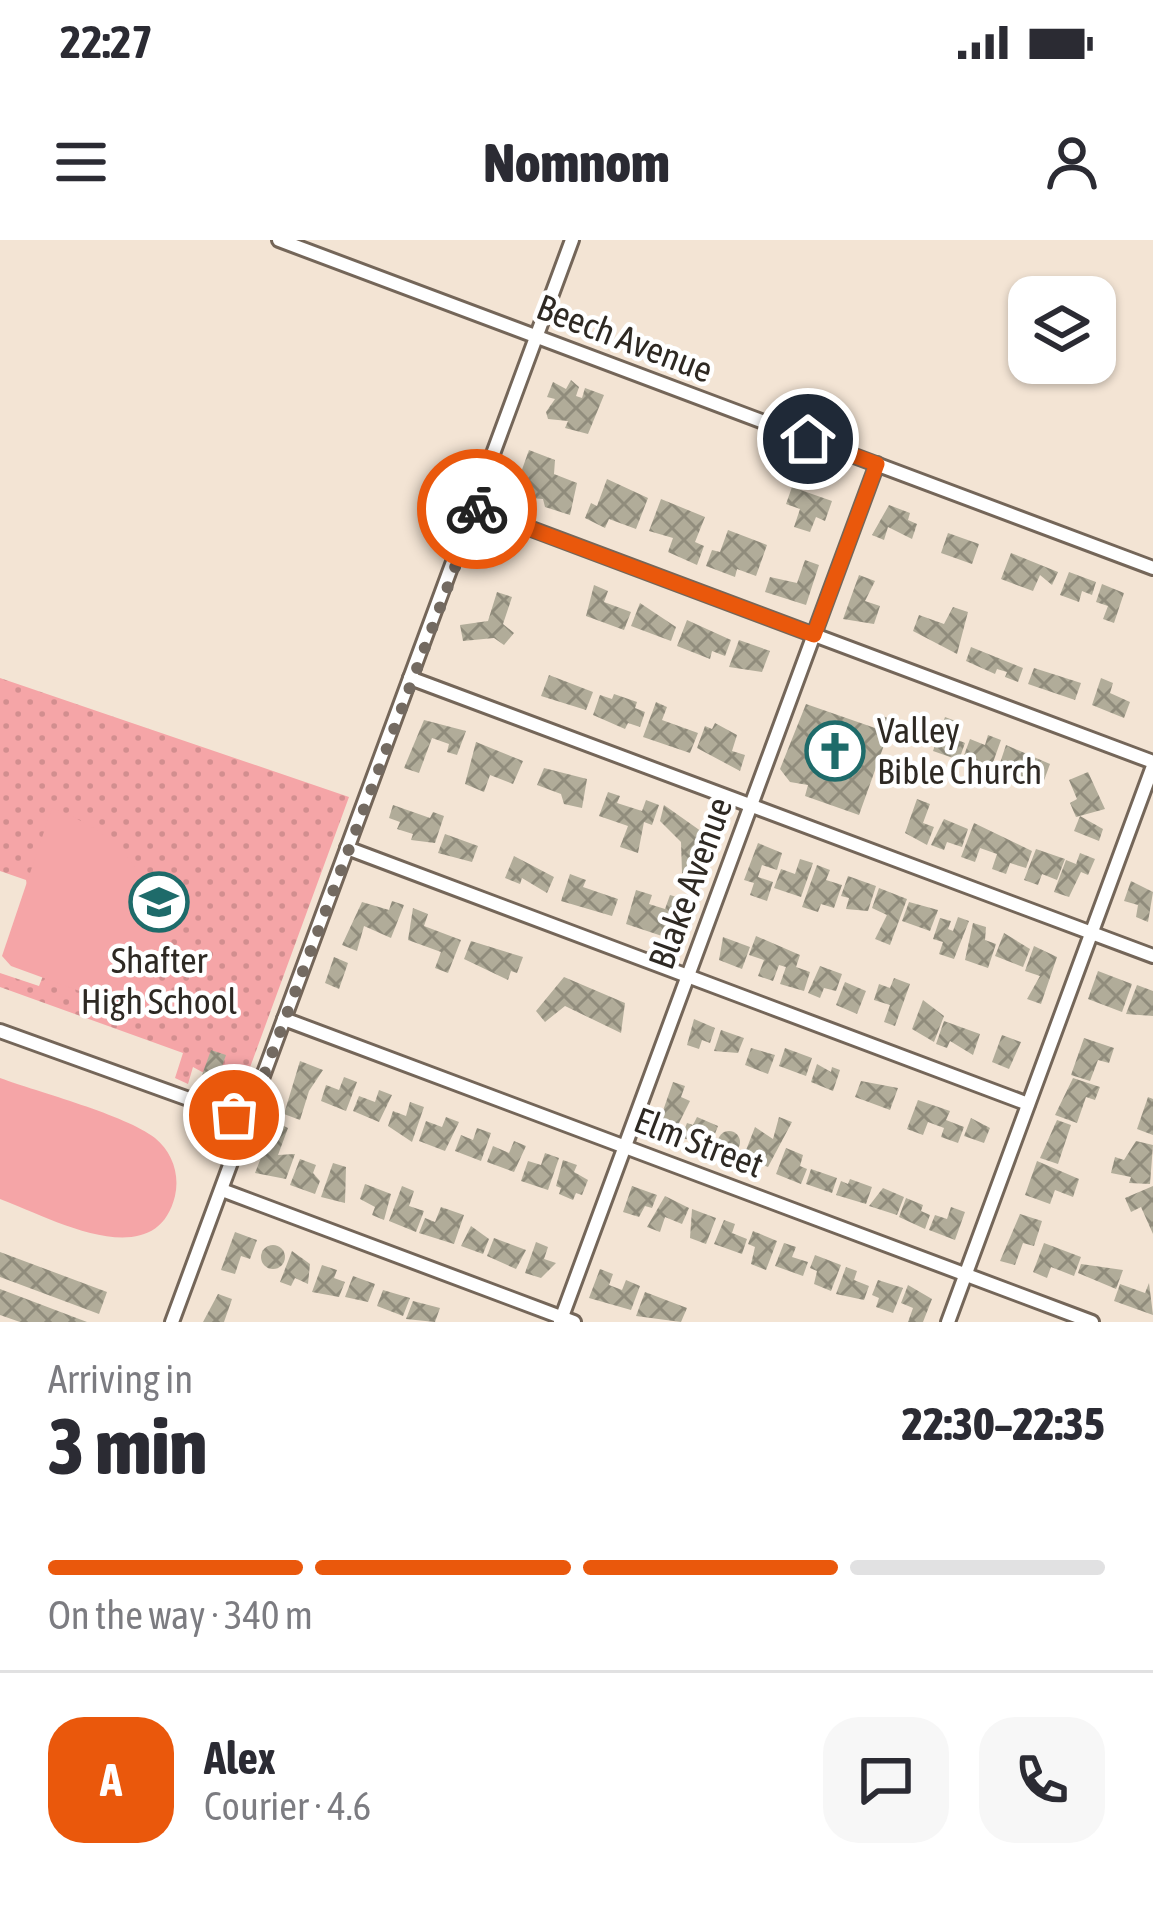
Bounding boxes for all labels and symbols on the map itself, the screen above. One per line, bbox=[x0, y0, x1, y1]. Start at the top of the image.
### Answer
street label: Beech Avenue bbox=[531, 285, 719, 391]
pin bbox=[757, 388, 859, 490]
courier bbox=[417, 449, 537, 569]
place label: Valley Bible Church bbox=[877, 709, 1042, 792]
church icon: Valley Bible Church bbox=[804, 720, 866, 782]
street label: Blake Avenue bbox=[640, 792, 740, 974]
school or university icon: Shafter High School bbox=[128, 871, 190, 933]
place label: Shafter High School bbox=[81, 939, 238, 1022]
pin bbox=[183, 1064, 285, 1166]
street label: Elm Street bbox=[629, 1098, 769, 1186]

